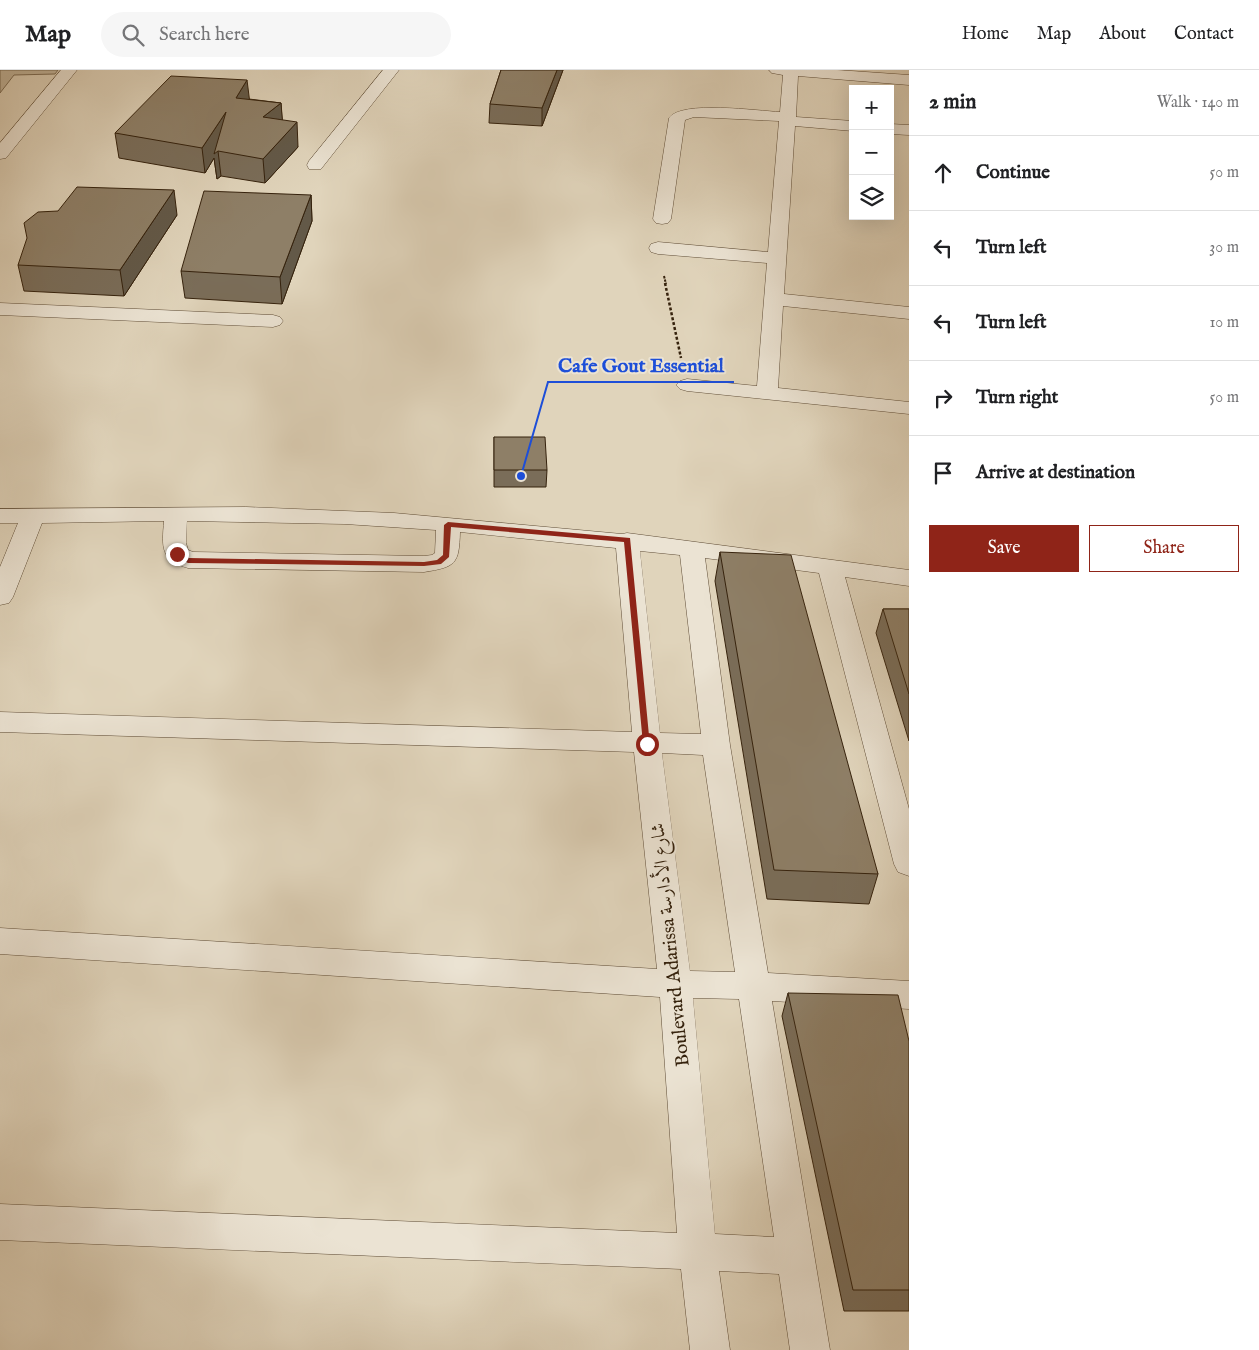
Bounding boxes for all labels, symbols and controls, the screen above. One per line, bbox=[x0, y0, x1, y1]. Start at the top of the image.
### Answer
search box bbox=[101, 12, 451, 57]
text: Map bbox=[25, 19, 71, 50]
icon: search bbox=[119, 21, 147, 49]
text: Search here bbox=[159, 23, 250, 47]
text: Home bbox=[962, 23, 1009, 46]
text: Map bbox=[1037, 23, 1071, 46]
text: About bbox=[1099, 23, 1146, 46]
text: Contact bbox=[1174, 23, 1234, 46]
map controls bbox=[849, 85, 894, 220]
button: + bbox=[849, 85, 894, 130]
text: 2 min bbox=[929, 89, 976, 116]
text: Walk · 140 m bbox=[1157, 93, 1239, 113]
button: − bbox=[849, 130, 894, 175]
icon: ahead bbox=[929, 159, 957, 187]
text: Continue bbox=[976, 161, 1050, 185]
text: 50 m bbox=[1210, 163, 1239, 183]
button: layers bbox=[849, 175, 894, 220]
icon: left bbox=[929, 234, 957, 262]
text: Turn left bbox=[976, 236, 1047, 260]
text: 30 m bbox=[1209, 238, 1239, 258]
icon: left bbox=[929, 309, 957, 337]
text: Turn left bbox=[976, 311, 1047, 335]
text: 10 m bbox=[1209, 313, 1239, 333]
callout: Cafe Gout Essential bbox=[548, 347, 734, 382]
text: Cafe Gout Essential bbox=[558, 354, 724, 379]
icon: right bbox=[929, 384, 957, 412]
text: Turn right bbox=[976, 386, 1058, 410]
text: 50 m bbox=[1210, 388, 1239, 408]
icon: arrive bbox=[929, 459, 957, 487]
text: Arrive at destination bbox=[976, 461, 1135, 485]
button: Save bbox=[929, 525, 1079, 572]
button: Share bbox=[1089, 525, 1239, 572]
route end bbox=[166, 543, 189, 566]
route start bbox=[636, 733, 659, 756]
street label: Boulevard Adarissa شارع الأدارسة bbox=[643, 822, 698, 1068]

